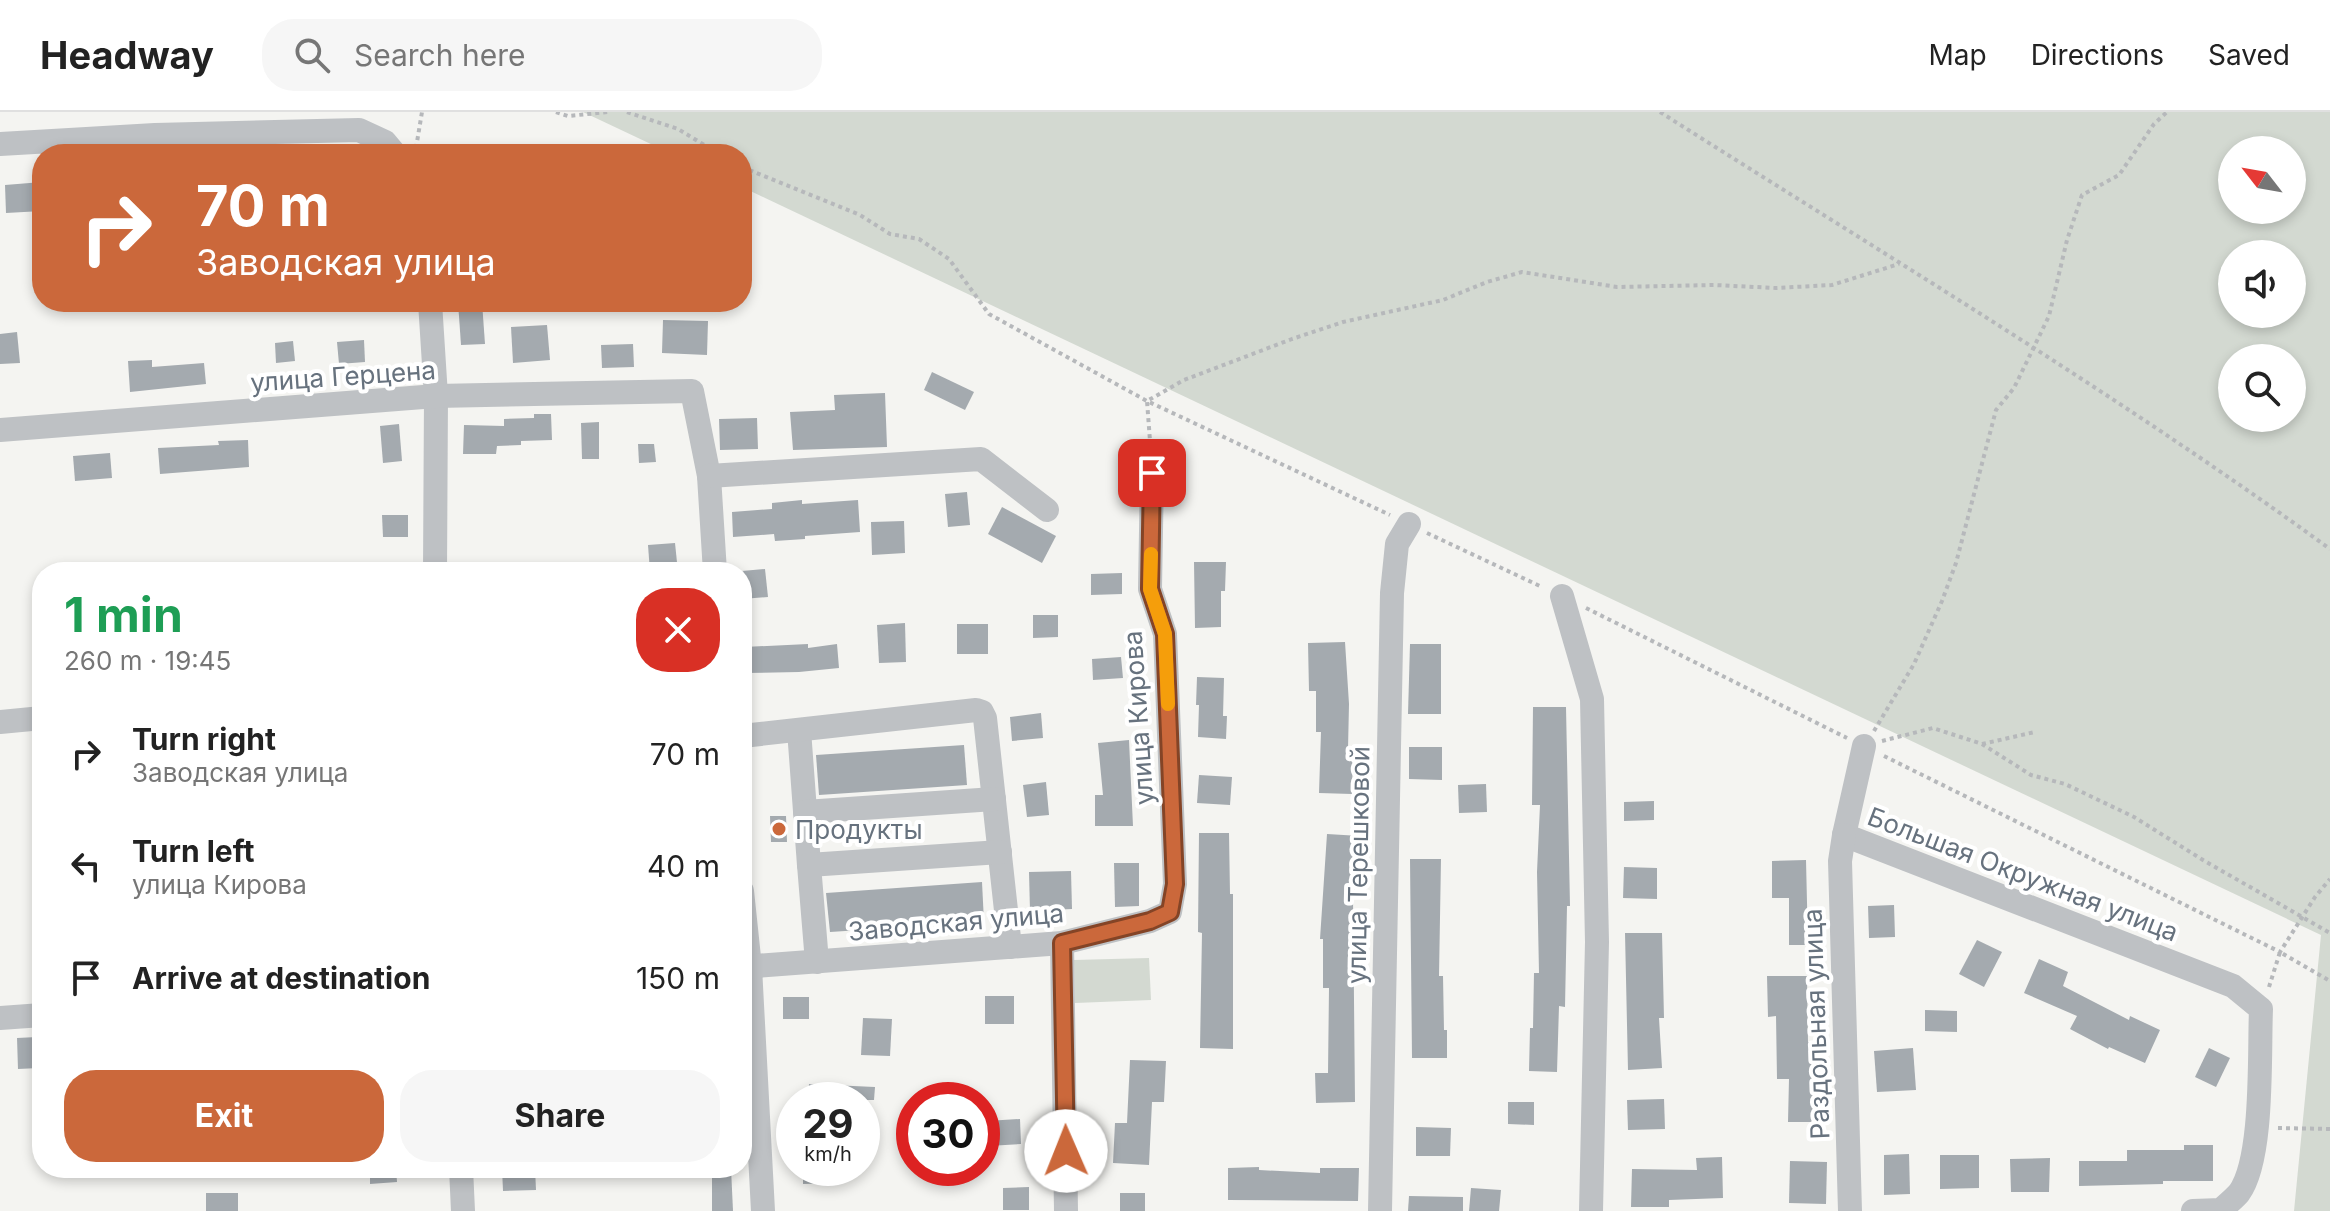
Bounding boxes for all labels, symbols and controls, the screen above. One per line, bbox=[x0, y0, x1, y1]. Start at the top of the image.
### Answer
search box bbox=[262, 19, 822, 91]
text: Headway bbox=[40, 32, 214, 78]
icon: search bbox=[290, 33, 334, 77]
text: Search here bbox=[354, 37, 525, 73]
text: Map bbox=[1928, 38, 1987, 72]
text: Directions bbox=[2031, 38, 2164, 72]
text: Saved bbox=[2208, 38, 2290, 72]
north arrow bbox=[2218, 136, 2306, 224]
map controls bbox=[2218, 136, 2306, 432]
text: 70 m bbox=[196, 172, 330, 240]
icon: right bbox=[64, 176, 168, 280]
text: Заводская улица bbox=[196, 240, 496, 284]
button: sound bbox=[2218, 240, 2306, 328]
button: search bbox=[2218, 344, 2306, 432]
street label: улица Герцена bbox=[249, 354, 437, 398]
pin bbox=[1118, 439, 1186, 507]
icon: arrive bbox=[1130, 451, 1174, 495]
text: 1 min bbox=[64, 585, 183, 644]
button: close bbox=[636, 588, 720, 672]
street label: улица Кирова bbox=[1116, 630, 1160, 806]
text: 260 m · 19:45 bbox=[64, 645, 231, 676]
text: Turn right bbox=[132, 721, 276, 757]
icon: right bbox=[64, 732, 108, 776]
text: 70 m bbox=[650, 736, 720, 772]
street label: улица Терешковой bbox=[1340, 746, 1376, 984]
text: Заводская улица bbox=[132, 757, 348, 788]
street label: Большая Окружная улица bbox=[1863, 800, 2183, 948]
place label: Продукты bbox=[795, 814, 923, 845]
marker: Продукты bbox=[770, 820, 788, 838]
text: Turn left bbox=[132, 833, 254, 869]
icon: left bbox=[64, 844, 108, 888]
text: 40 m bbox=[647, 848, 720, 884]
text: улица Кирова bbox=[132, 869, 307, 900]
street label: Заводская улица bbox=[847, 897, 1065, 947]
street label: Раздольная улица bbox=[1796, 908, 1836, 1140]
icon: arrive bbox=[64, 956, 108, 1000]
text: Arrive at destination bbox=[132, 960, 430, 996]
text: 150 m bbox=[636, 960, 720, 996]
button: Exit bbox=[64, 1070, 384, 1162]
button: Share bbox=[400, 1070, 720, 1162]
speed limit sign: 30 bbox=[896, 1082, 1000, 1186]
text: 29 bbox=[802, 1099, 854, 1148]
position arrow bbox=[1024, 1109, 1108, 1193]
text: km/h bbox=[804, 1142, 852, 1166]

